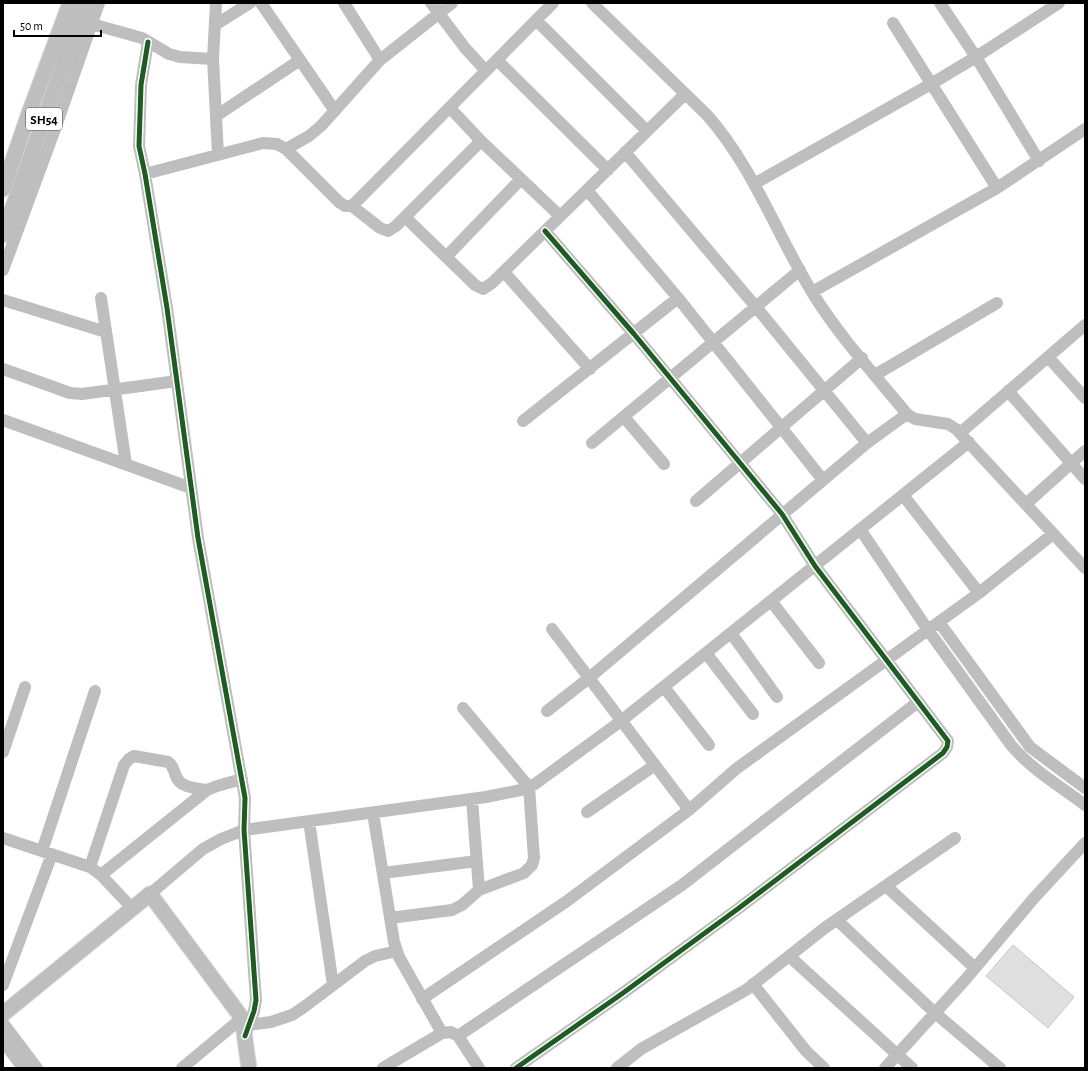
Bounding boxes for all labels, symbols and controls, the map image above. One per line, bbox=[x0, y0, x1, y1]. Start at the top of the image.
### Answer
scale bar bbox=[14, 12, 101, 38]
text: 50 m bbox=[20, 20, 43, 32]
road number: SH54 bbox=[26, 108, 62, 130]

